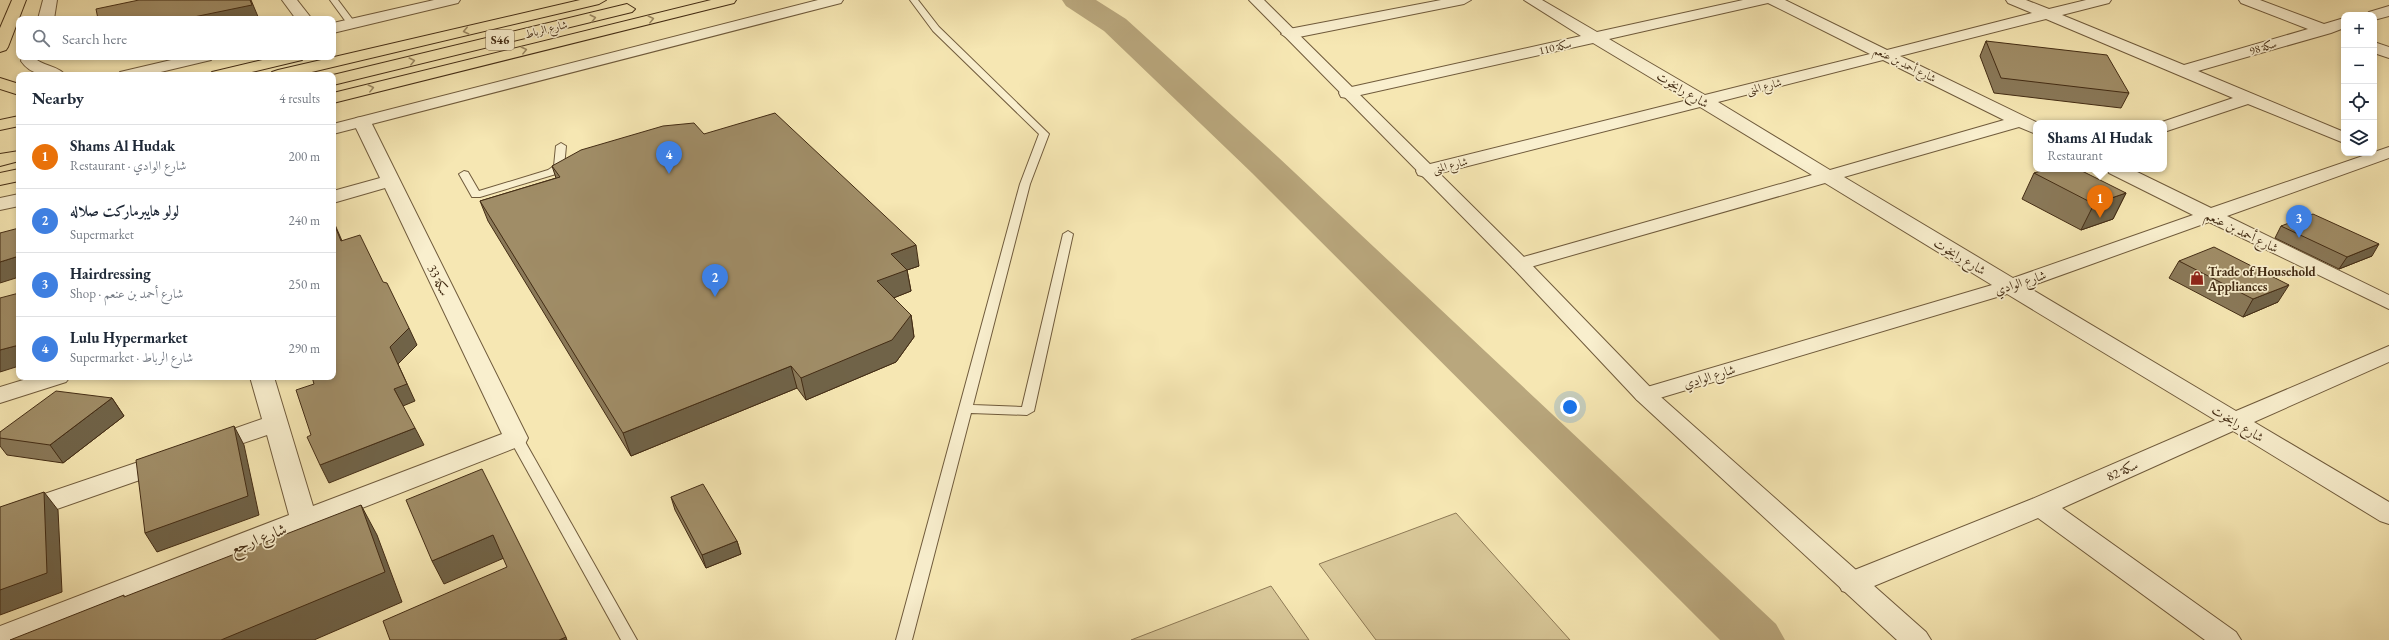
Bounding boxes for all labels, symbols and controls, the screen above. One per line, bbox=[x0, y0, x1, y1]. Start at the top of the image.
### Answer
map controls bbox=[2341, 12, 2377, 156]
button: + bbox=[2341, 12, 2377, 48]
one-way arrow bbox=[589, 14, 596, 22]
search box bbox=[16, 16, 336, 60]
one-way arrow bbox=[647, 16, 654, 24]
street label: شارع الرباط bbox=[523, 17, 570, 44]
icon: search bbox=[30, 27, 52, 49]
one-way arrow bbox=[463, 27, 469, 35]
text: Search here bbox=[62, 29, 127, 48]
road number: S46 bbox=[486, 30, 514, 50]
street label: سكة 110 bbox=[1537, 36, 1573, 58]
street label: سكة 98 bbox=[2248, 36, 2278, 58]
street label: شارع أحمد بن عنعم bbox=[1870, 42, 1939, 89]
one-way arrow bbox=[521, 47, 527, 55]
button: − bbox=[2341, 48, 2377, 84]
one-way arrow bbox=[409, 58, 415, 66]
street label: شارع رايخوت bbox=[1652, 67, 1712, 114]
street label: شارع المنى bbox=[1745, 75, 1784, 100]
button: locate bbox=[2341, 84, 2377, 120]
one-way arrow bbox=[368, 85, 374, 93]
text: Nearby bbox=[32, 87, 84, 109]
text: 4 results bbox=[279, 90, 320, 107]
popup bbox=[2033, 120, 2167, 172]
button: layers bbox=[2341, 120, 2377, 156]
text: Shams Al Hudak bbox=[2047, 128, 2153, 147]
text: Shams Al Hudak bbox=[70, 136, 175, 155]
pin: 4 bbox=[656, 141, 682, 174]
text: Restaurant bbox=[2047, 147, 2103, 164]
text: 1 bbox=[42, 148, 48, 165]
text: 200 m bbox=[289, 148, 320, 165]
street label: شارع المنى bbox=[1431, 154, 1470, 179]
text: Restaurant · شارع الوادي bbox=[70, 157, 186, 174]
pin: 1 bbox=[2087, 185, 2113, 218]
text: لولو هايبرماركت صلاله bbox=[70, 201, 179, 220]
pin: 3 bbox=[2286, 205, 2312, 238]
street label: شارع أحمد بن عنعم bbox=[2201, 206, 2281, 260]
text: 2 bbox=[42, 212, 48, 229]
text: 240 m bbox=[289, 212, 320, 229]
text: Supermarket bbox=[70, 226, 134, 243]
street label: شارع رايخوت bbox=[1929, 234, 1989, 281]
street label: سكة 33 bbox=[424, 262, 453, 299]
place label: Trade of Household Appliances bbox=[2207, 263, 2316, 295]
text: Hairdressing bbox=[70, 264, 151, 283]
pin: 2 bbox=[702, 264, 728, 297]
street label: شارع الوادي bbox=[1992, 266, 2049, 302]
shop icon: Trade of Household Appliances bbox=[2189, 270, 2205, 286]
text: 3 bbox=[42, 276, 48, 293]
text: 250 m bbox=[289, 276, 320, 293]
text: Shop · شارع أحمد بن عنعم bbox=[70, 285, 183, 302]
text: Lulu Hypermarket bbox=[70, 328, 188, 347]
text: 4 bbox=[42, 340, 48, 357]
text: 290 m bbox=[289, 340, 320, 357]
text: Supermarket · شارع الرباط bbox=[70, 349, 193, 366]
street label: شارع الوادي bbox=[1681, 361, 1738, 395]
your location bbox=[1560, 397, 1580, 417]
street label: شارع رايخوت bbox=[2207, 401, 2267, 448]
street label: سكة 82 bbox=[2104, 456, 2141, 485]
street label: شارع ارجع bbox=[227, 518, 291, 564]

